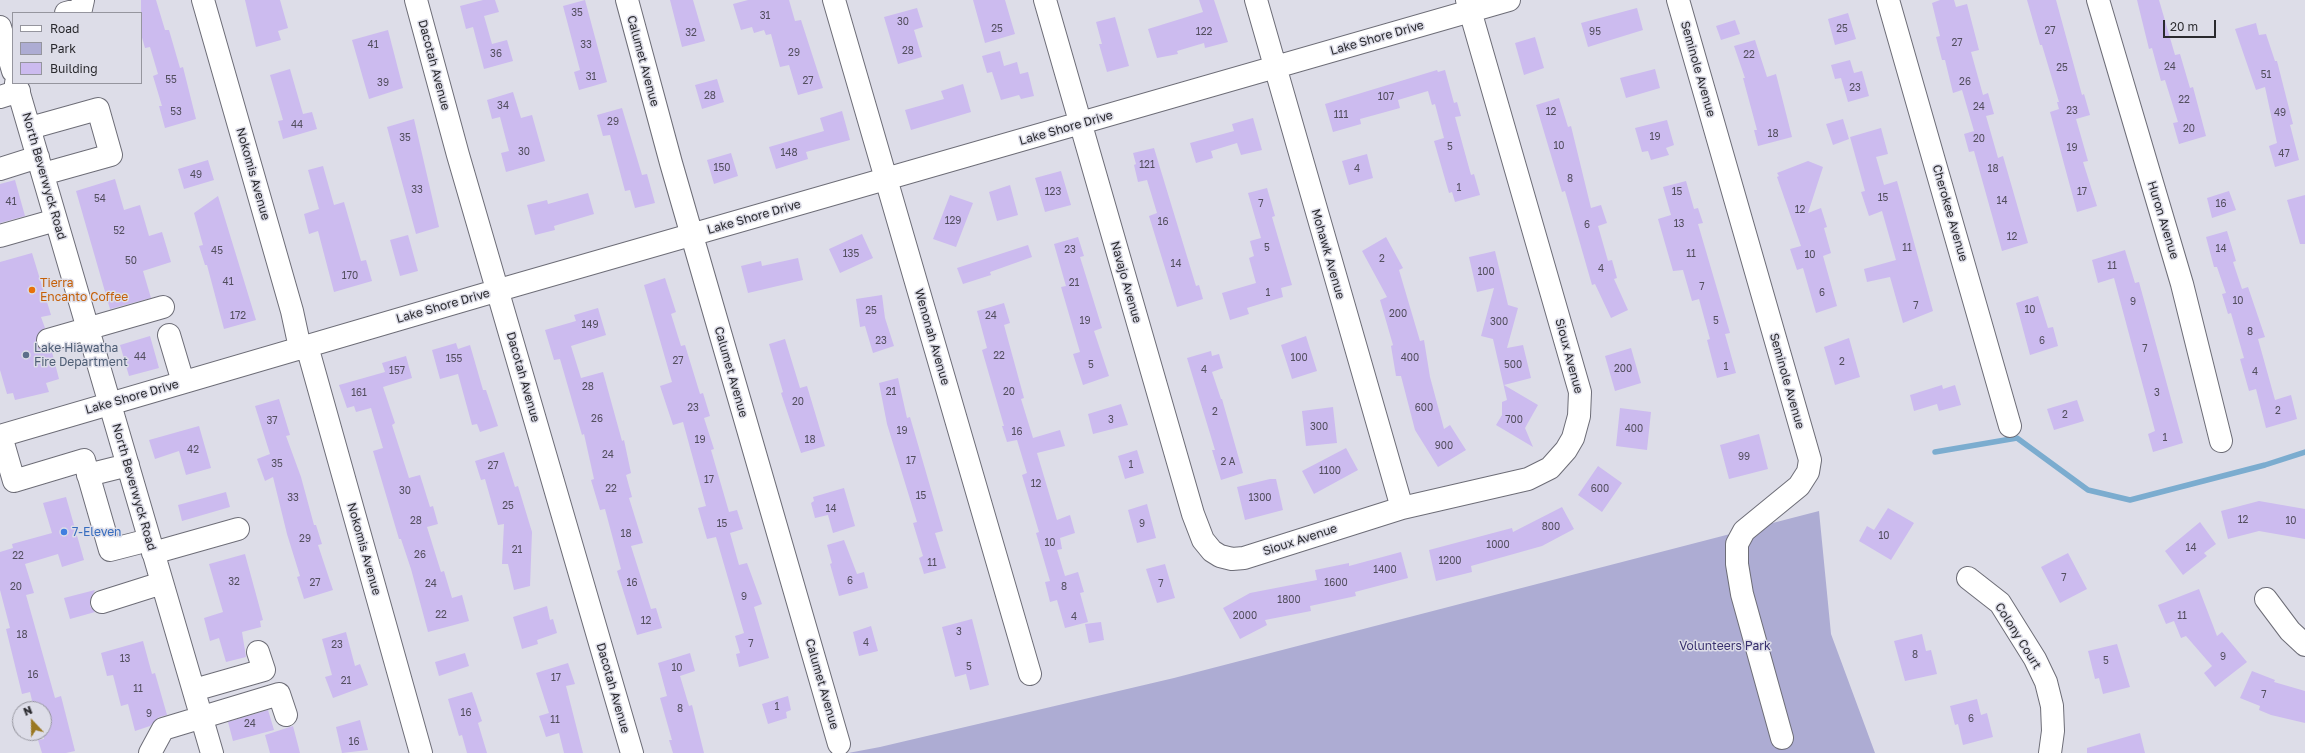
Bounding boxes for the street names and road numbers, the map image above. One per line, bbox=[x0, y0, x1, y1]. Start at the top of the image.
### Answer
street label: Calumet Avenue bbox=[624, 14, 662, 108]
street label: Dacotah Avenue bbox=[415, 18, 453, 112]
street label: Lake Shore Drive bbox=[1329, 18, 1425, 58]
street label: Seminole Avenue bbox=[1677, 19, 1719, 119]
street label: Lake Shore Drive bbox=[1018, 108, 1114, 148]
street label: North Beverwyck Road bbox=[19, 111, 69, 241]
street label: Nokomis Avenue bbox=[233, 126, 273, 222]
street label: Cherokee Avenue bbox=[1929, 163, 1971, 263]
street label: Huron Avenue bbox=[2144, 179, 2182, 261]
street label: Lake Shore Drive bbox=[706, 197, 802, 237]
street label: Mohawk Avenue bbox=[1308, 207, 1348, 301]
street label: Navajo Avenue bbox=[1107, 239, 1145, 325]
street label: Lake Shore Drive bbox=[395, 286, 491, 326]
street label: Wenonah Avenue bbox=[911, 287, 953, 387]
street label: Sioux Avenue bbox=[1552, 317, 1586, 395]
street label: Calumet Avenue bbox=[711, 325, 751, 419]
street label: Dacotah Avenue bbox=[503, 330, 543, 424]
street label: Seminole Avenue bbox=[1766, 331, 1808, 431]
street label: Lake Shore Drive bbox=[84, 377, 180, 417]
street label: North Beverwyck Road bbox=[109, 422, 159, 552]
street label: Nokomis Avenue bbox=[344, 501, 384, 597]
street label: Sioux Avenue bbox=[1261, 521, 1339, 559]
street label: Colony Court bbox=[1992, 600, 2044, 672]
street label: Calumet Avenue bbox=[802, 637, 842, 731]
street label: Dacotah Avenue bbox=[593, 641, 633, 735]

